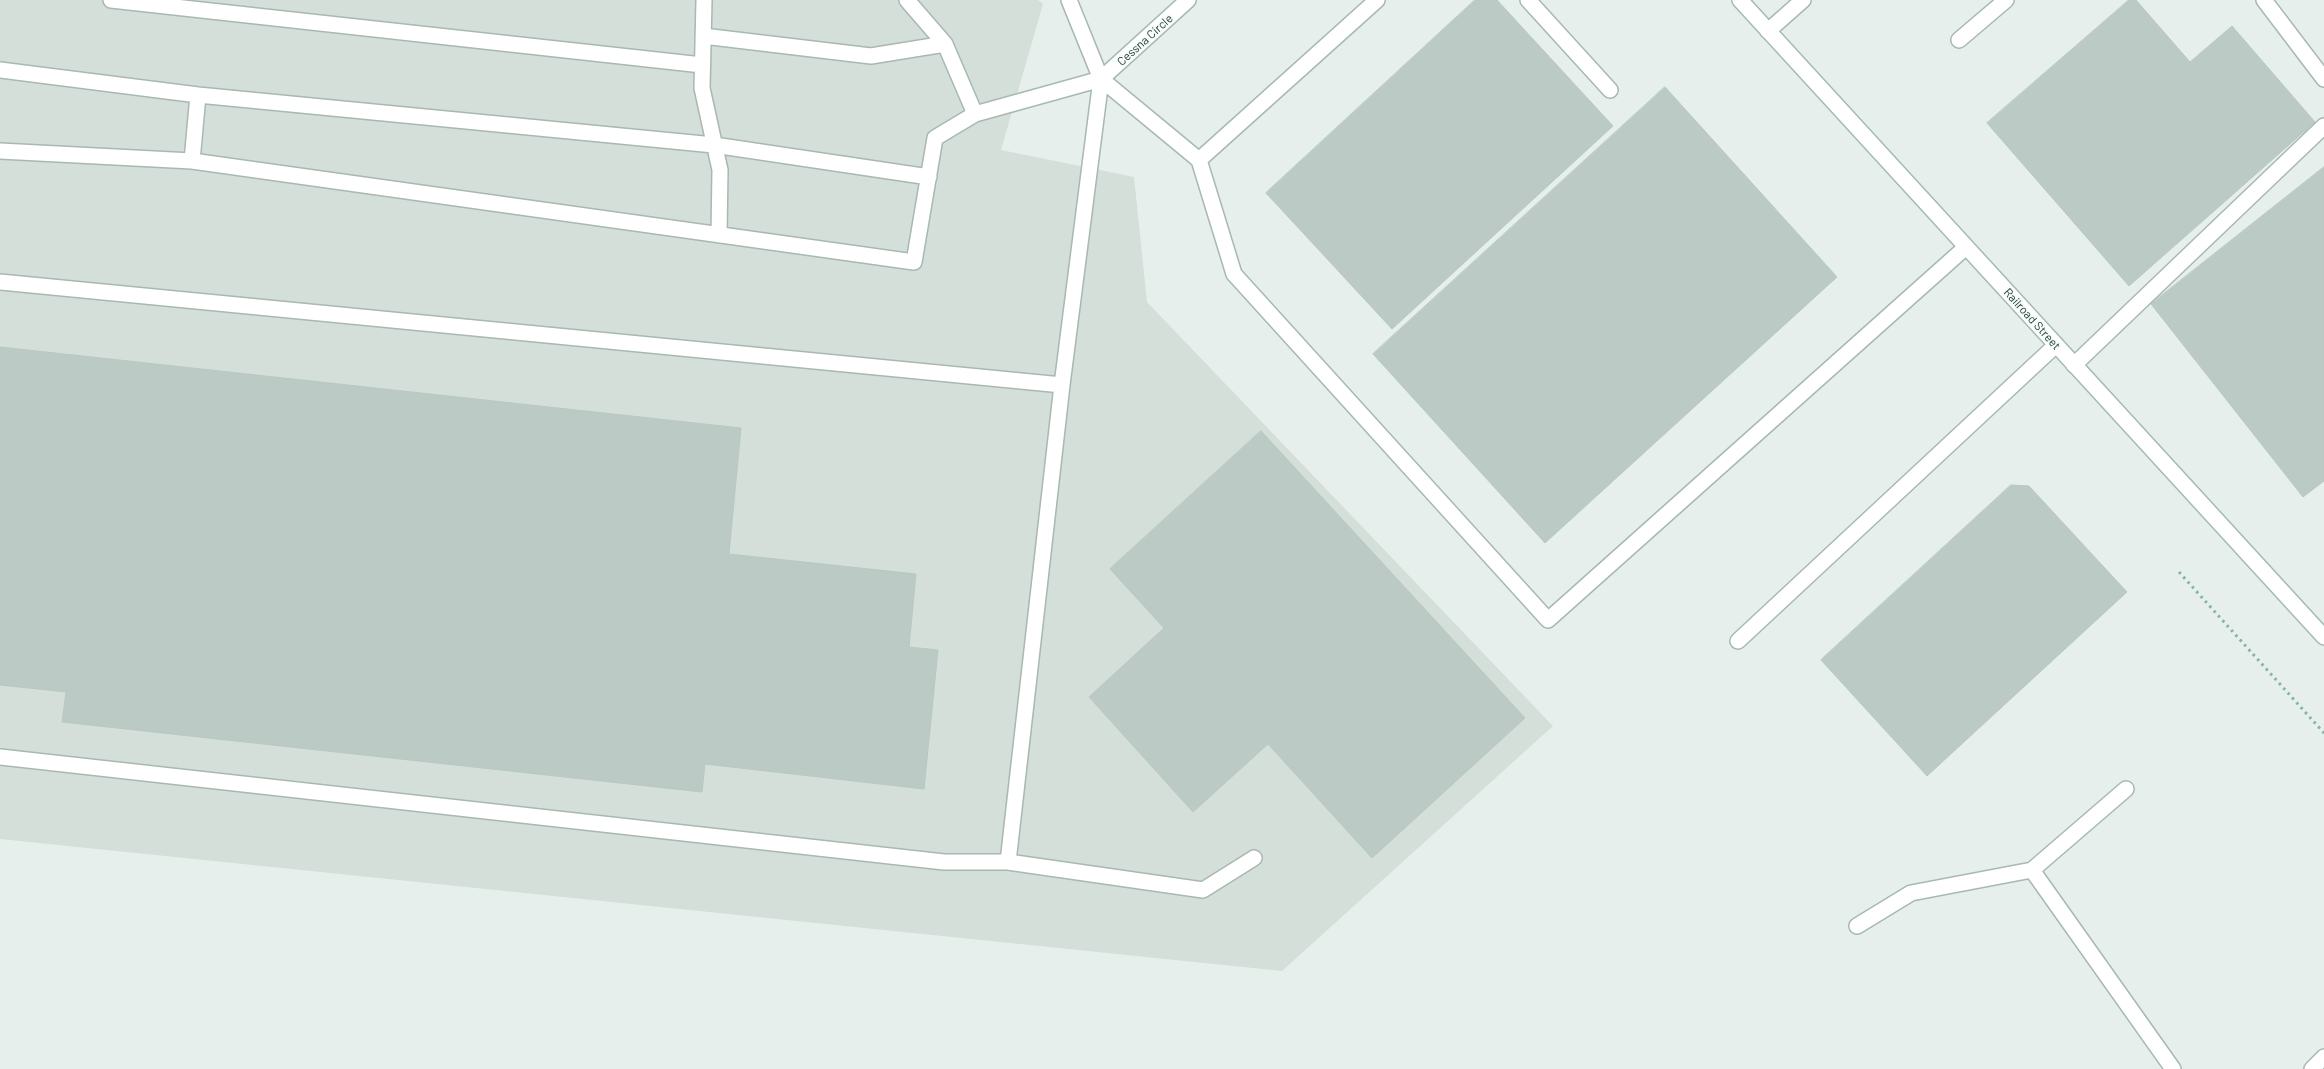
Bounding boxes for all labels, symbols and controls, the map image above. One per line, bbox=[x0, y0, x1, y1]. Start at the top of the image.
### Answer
street label: Cessna Circle bbox=[1114, 11, 1176, 69]
street label: Railroad Street bbox=[2001, 285, 2063, 353]

